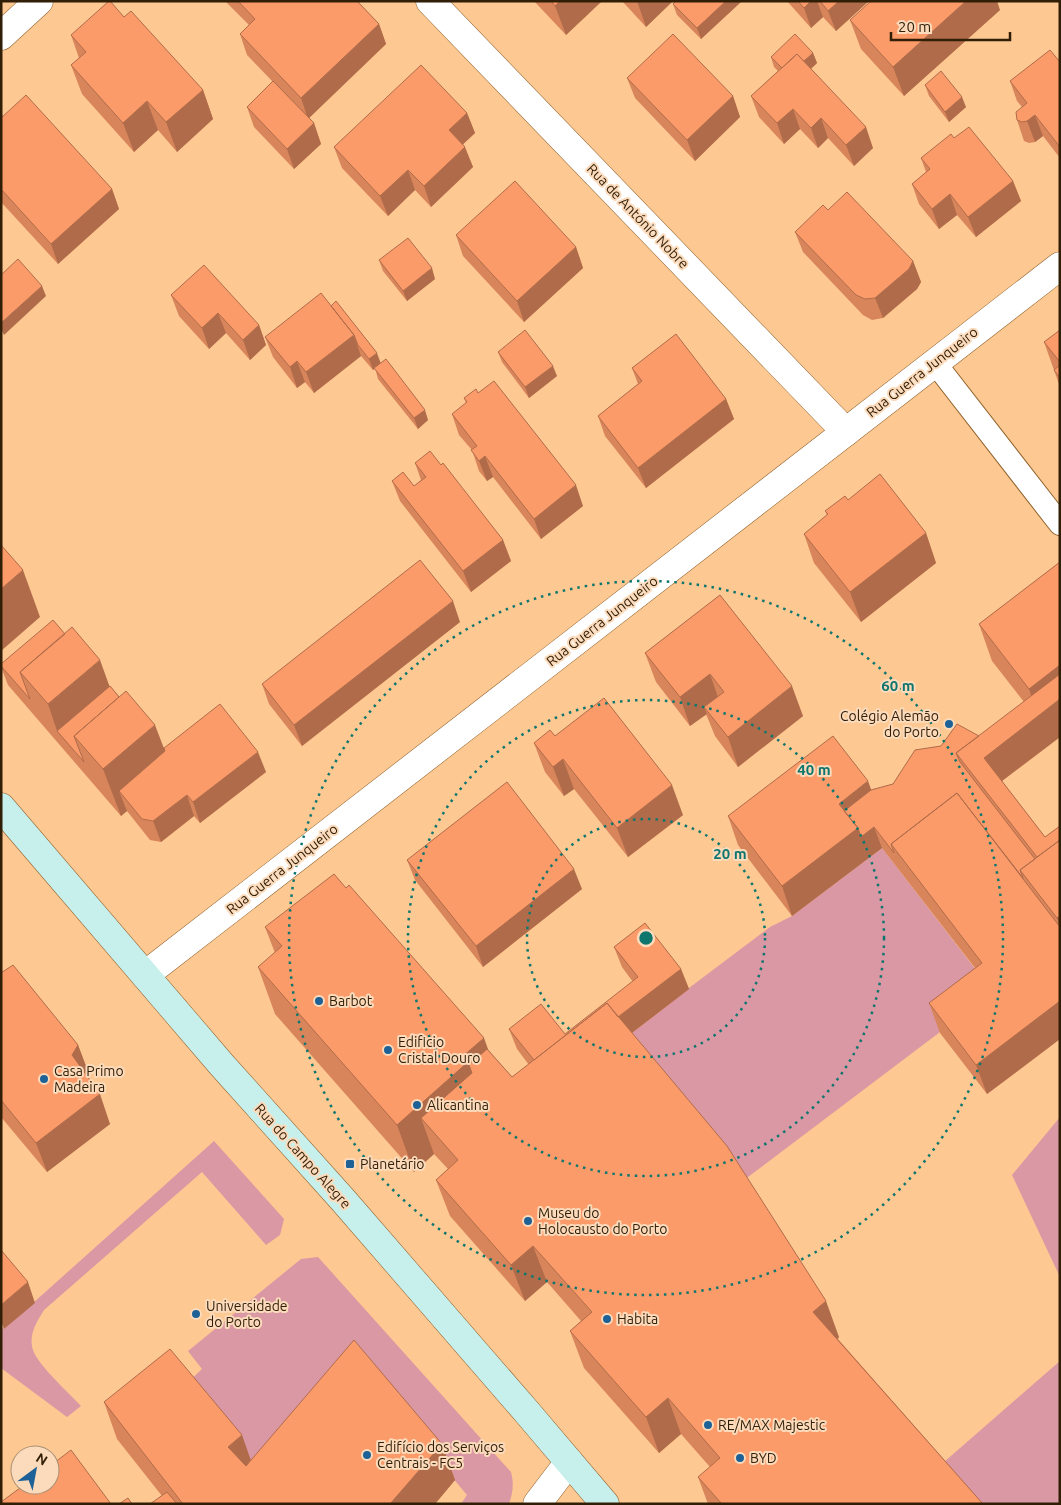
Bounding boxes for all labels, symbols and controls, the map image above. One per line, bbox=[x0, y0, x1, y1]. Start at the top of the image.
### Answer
scale bar bbox=[891, 10, 1010, 42]
text: 20 m bbox=[898, 18, 931, 35]
street label: Rua de António Nobre bbox=[584, 160, 692, 272]
street label: Rua Guerra Junqueiro bbox=[863, 324, 981, 420]
street label: Rua Guerra Junqueiro bbox=[543, 573, 661, 669]
text: 60 m bbox=[881, 677, 915, 694]
place label: Colégio Alemão do Porto bbox=[840, 708, 939, 740]
marker: Colégio Alemão do Porto bbox=[943, 718, 955, 730]
text: 40 m bbox=[797, 761, 831, 778]
street label: Rua Guerra Junqueiro bbox=[223, 821, 341, 917]
text: 20 m bbox=[713, 845, 747, 862]
centre of rings bbox=[637, 929, 655, 947]
place label: Barbot bbox=[329, 993, 373, 1009]
marker: Barbot bbox=[313, 995, 325, 1007]
place label: Edificio Cristal Douro bbox=[398, 1034, 480, 1066]
marker: Edificio Cristal Douro bbox=[382, 1044, 394, 1056]
place label: Casa Primo Madeira bbox=[54, 1063, 124, 1095]
marker: Casa Primo Madeira bbox=[38, 1073, 50, 1085]
place label: Alicantina bbox=[427, 1097, 489, 1113]
marker: Alicantina bbox=[411, 1099, 423, 1111]
street label: Rua do Campo Alegre bbox=[252, 1100, 354, 1212]
place label: Planetário bbox=[360, 1156, 425, 1172]
marker: Planetário bbox=[344, 1158, 356, 1170]
place label: Museu do Holocausto do Porto bbox=[538, 1205, 667, 1237]
marker: Museu do Holocausto do Porto bbox=[522, 1215, 534, 1227]
place label: Universidade do Porto bbox=[206, 1298, 288, 1330]
marker: Universidade do Porto bbox=[190, 1308, 202, 1320]
place label: Habita bbox=[617, 1311, 658, 1327]
marker: Habita bbox=[601, 1313, 613, 1325]
place label: RE/MAX Majestic bbox=[718, 1417, 826, 1433]
marker: RE/MAX Majestic bbox=[702, 1419, 714, 1431]
place label: Edifício dos Serviços Centrais - FC5 bbox=[377, 1439, 504, 1471]
north arrow bbox=[10, 1445, 60, 1495]
text: N bbox=[33, 1449, 51, 1469]
marker: Edifício dos Serviços Centrais - FC5 bbox=[361, 1449, 373, 1461]
place label: BYD bbox=[750, 1450, 777, 1466]
marker: BYD bbox=[734, 1452, 746, 1464]

